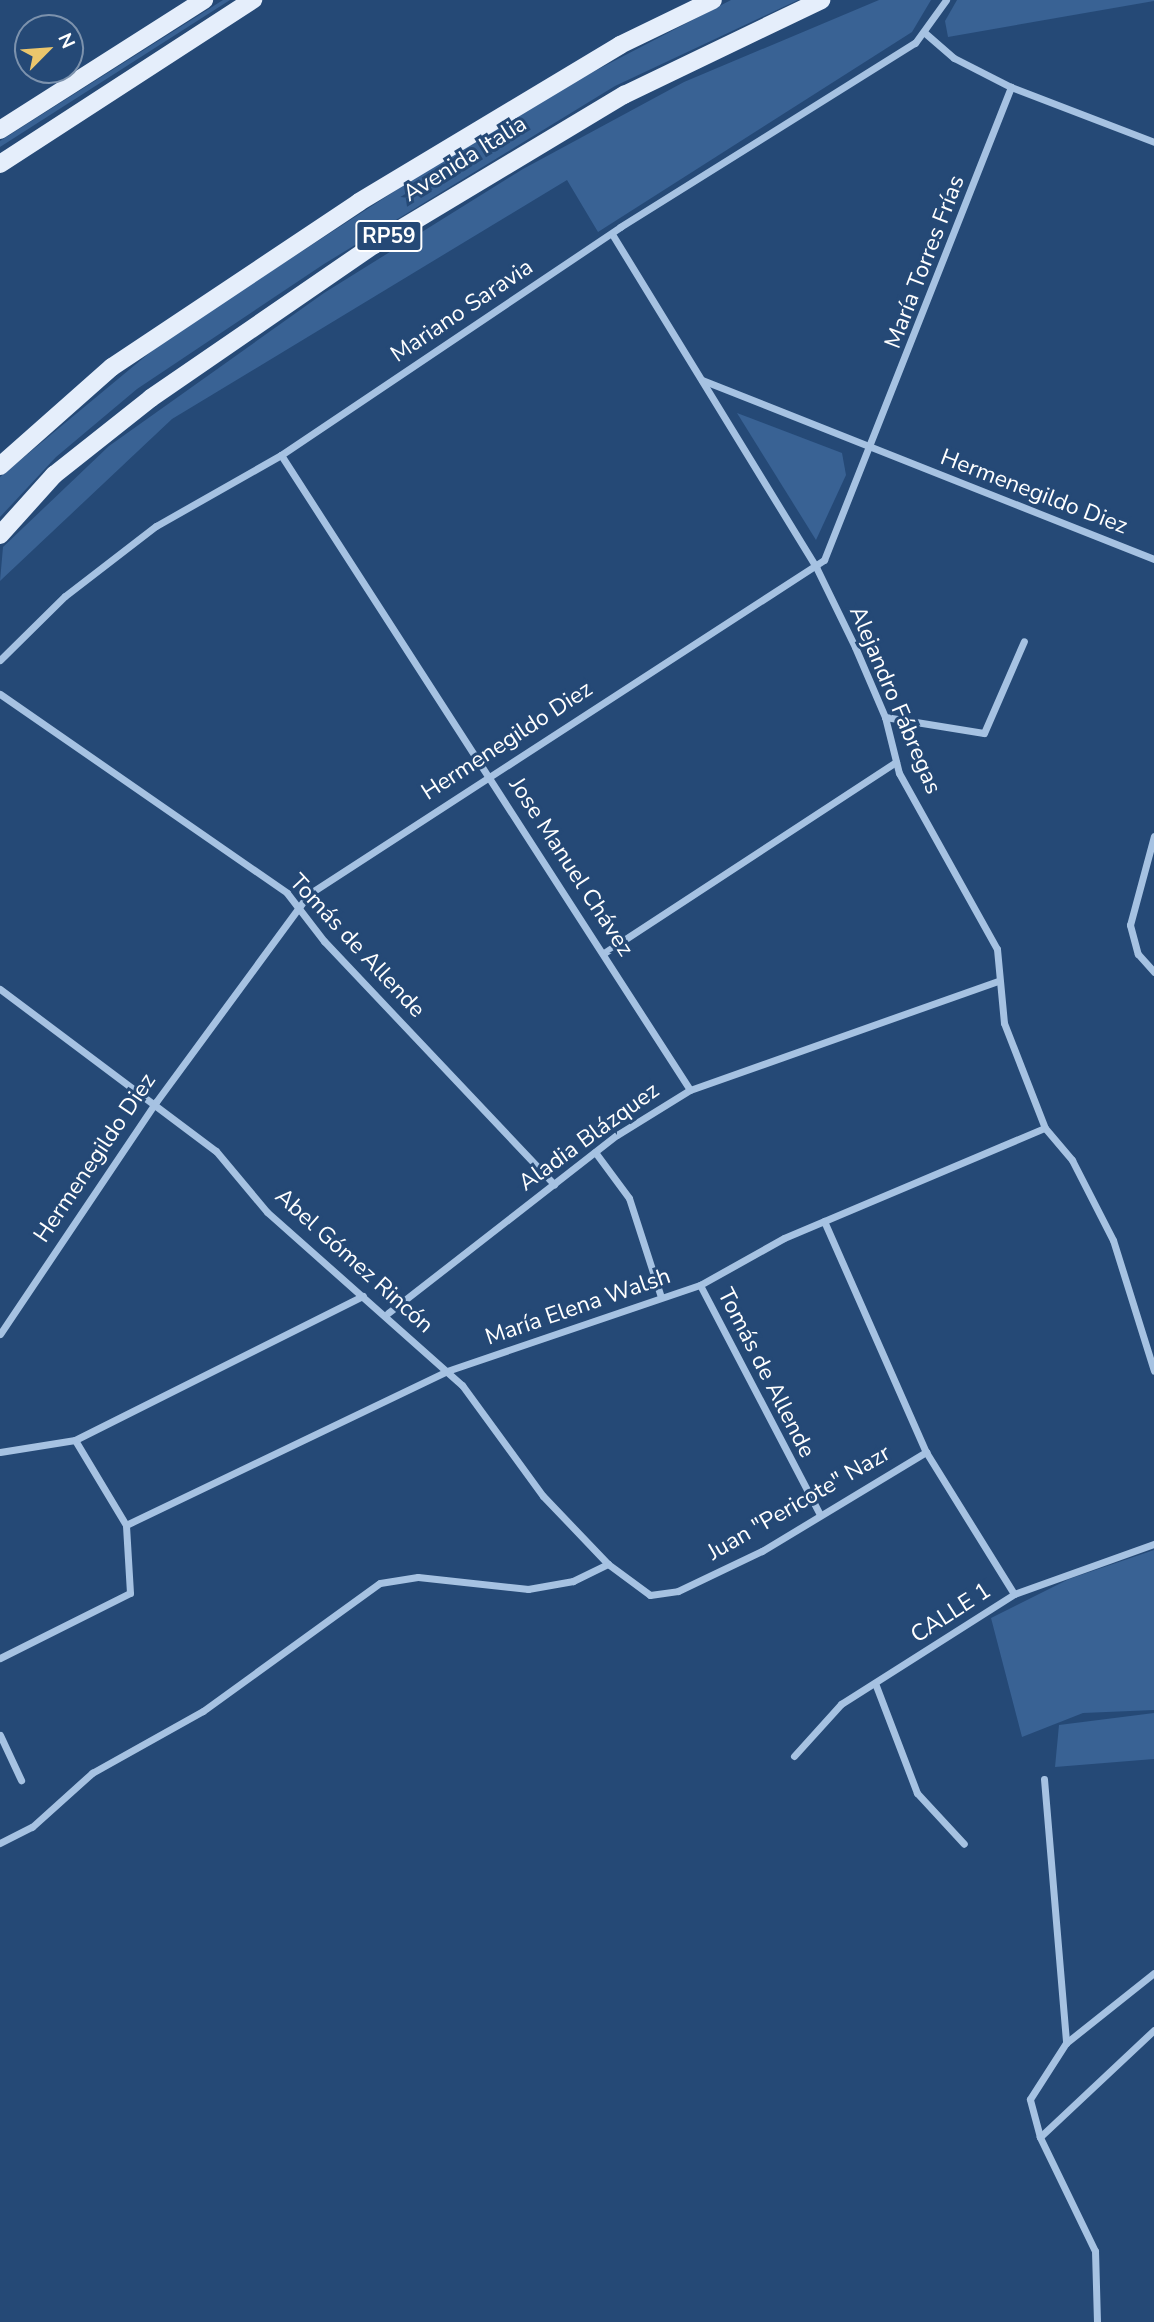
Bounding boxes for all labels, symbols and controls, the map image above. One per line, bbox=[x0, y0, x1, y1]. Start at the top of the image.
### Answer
north arrow bbox=[14, 14, 84, 84]
text: N bbox=[51, 29, 81, 53]
street label: Avenida Italia bbox=[398, 110, 532, 208]
street label: María Torres Frías bbox=[879, 172, 971, 352]
road number: RP59 bbox=[354, 218, 424, 254]
street label: Mariano Saravia bbox=[386, 253, 538, 369]
street label: Hermenegildo Diez bbox=[937, 444, 1131, 540]
street label: Alejandro Fábregas bbox=[843, 602, 947, 798]
street label: Hermenegildo Diez bbox=[416, 675, 598, 807]
street label: Jose Manuel Chávez bbox=[503, 773, 639, 961]
street label: Tomás de Allende bbox=[283, 868, 431, 1024]
street label: Hermenegildo Diez bbox=[28, 1068, 162, 1248]
street label: Aladia Blázquez bbox=[513, 1077, 665, 1197]
street label: Abel Gómez Rincón bbox=[269, 1183, 439, 1339]
street label: María Elena Walsh bbox=[482, 1262, 674, 1352]
street label: Tomás de Allende bbox=[711, 1284, 821, 1462]
street label: Juan "Pericote" Nazr bbox=[703, 1439, 895, 1567]
street label: CALLE 1 bbox=[906, 1577, 996, 1649]

